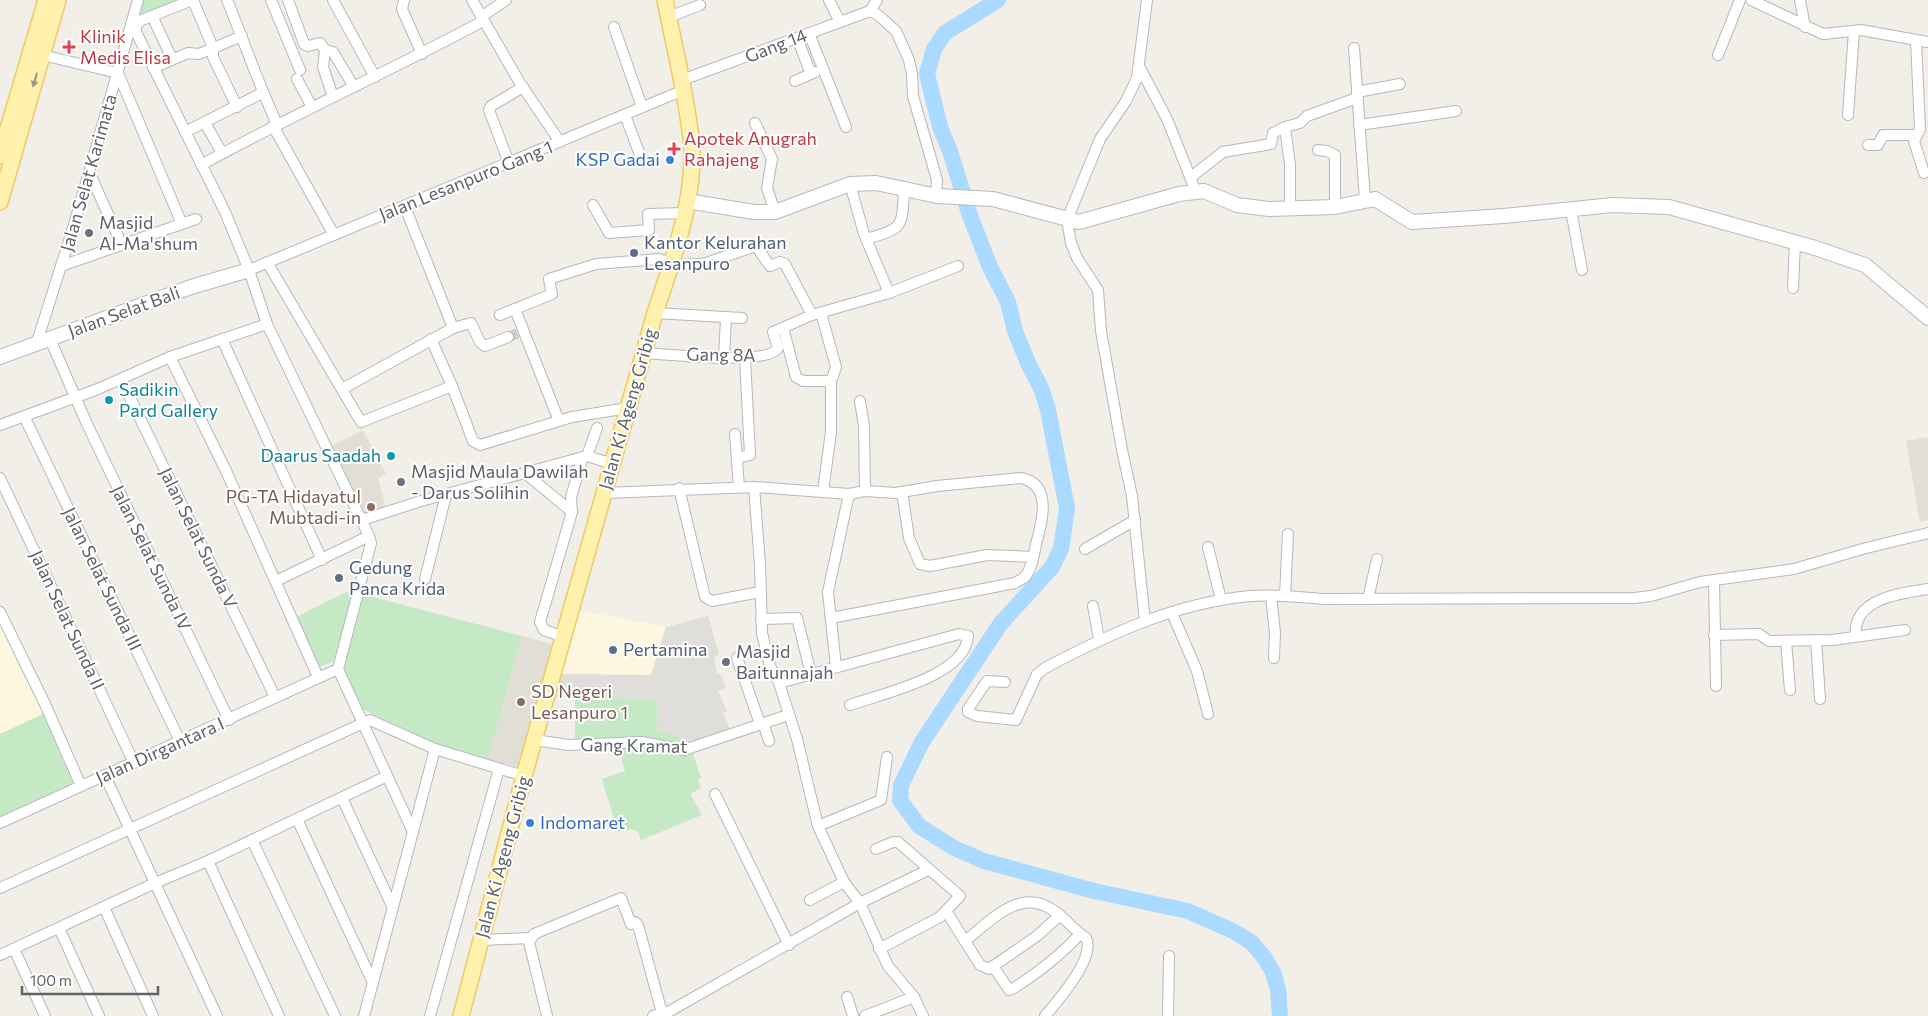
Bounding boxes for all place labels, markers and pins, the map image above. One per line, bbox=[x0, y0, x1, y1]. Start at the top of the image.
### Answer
place label: Klinik Medis Elisa bbox=[80, 25, 171, 68]
marker: Klinik Medis Elisa bbox=[62, 40, 76, 54]
place label: Apotek Anugrah Rahajeng bbox=[684, 127, 817, 170]
marker: Apotek Anugrah Rahajeng bbox=[668, 143, 680, 155]
place label: KSP Gadai bbox=[576, 148, 660, 170]
marker: KSP Gadai bbox=[664, 154, 676, 166]
place label: Masjid Al-Ma'shum bbox=[99, 211, 198, 254]
marker: Masjid Al-Ma'shum bbox=[83, 227, 95, 239]
place label: Kantor Kelurahan Lesanpuro bbox=[644, 231, 786, 274]
marker: Kantor Kelurahan Lesanpuro bbox=[628, 247, 640, 259]
place label: Sadikin Pard Gallery bbox=[119, 378, 218, 421]
marker: Sadikin Pard Gallery bbox=[103, 394, 115, 406]
place label: Daarus Saadah bbox=[261, 444, 381, 466]
marker: Daarus Saadah bbox=[385, 450, 397, 462]
place label: Masjid Maula Dawilah - Darus Solihin bbox=[411, 460, 588, 503]
marker: Masjid Maula Dawilah - Darus Solihin bbox=[395, 476, 407, 488]
place label: PG-TA Hidayatul Mubtadi-in bbox=[226, 485, 361, 528]
marker: PG-TA Hidayatul Mubtadi-in bbox=[365, 501, 377, 513]
place label: Gedung Panca Krida bbox=[349, 556, 446, 599]
marker: Gedung Panca Krida bbox=[333, 572, 345, 584]
place label: Pertamina bbox=[623, 638, 708, 660]
place label: Masjid Baitunnajah bbox=[736, 640, 833, 683]
marker: Pertamina bbox=[607, 644, 619, 656]
marker: Masjid Baitunnajah bbox=[720, 656, 732, 668]
place label: SD Negeri Lesanpuro 1 bbox=[531, 680, 628, 723]
marker: SD Negeri Lesanpuro 1 bbox=[515, 696, 527, 708]
place label: Indomaret bbox=[540, 811, 625, 833]
marker: Indomaret bbox=[524, 817, 536, 829]

